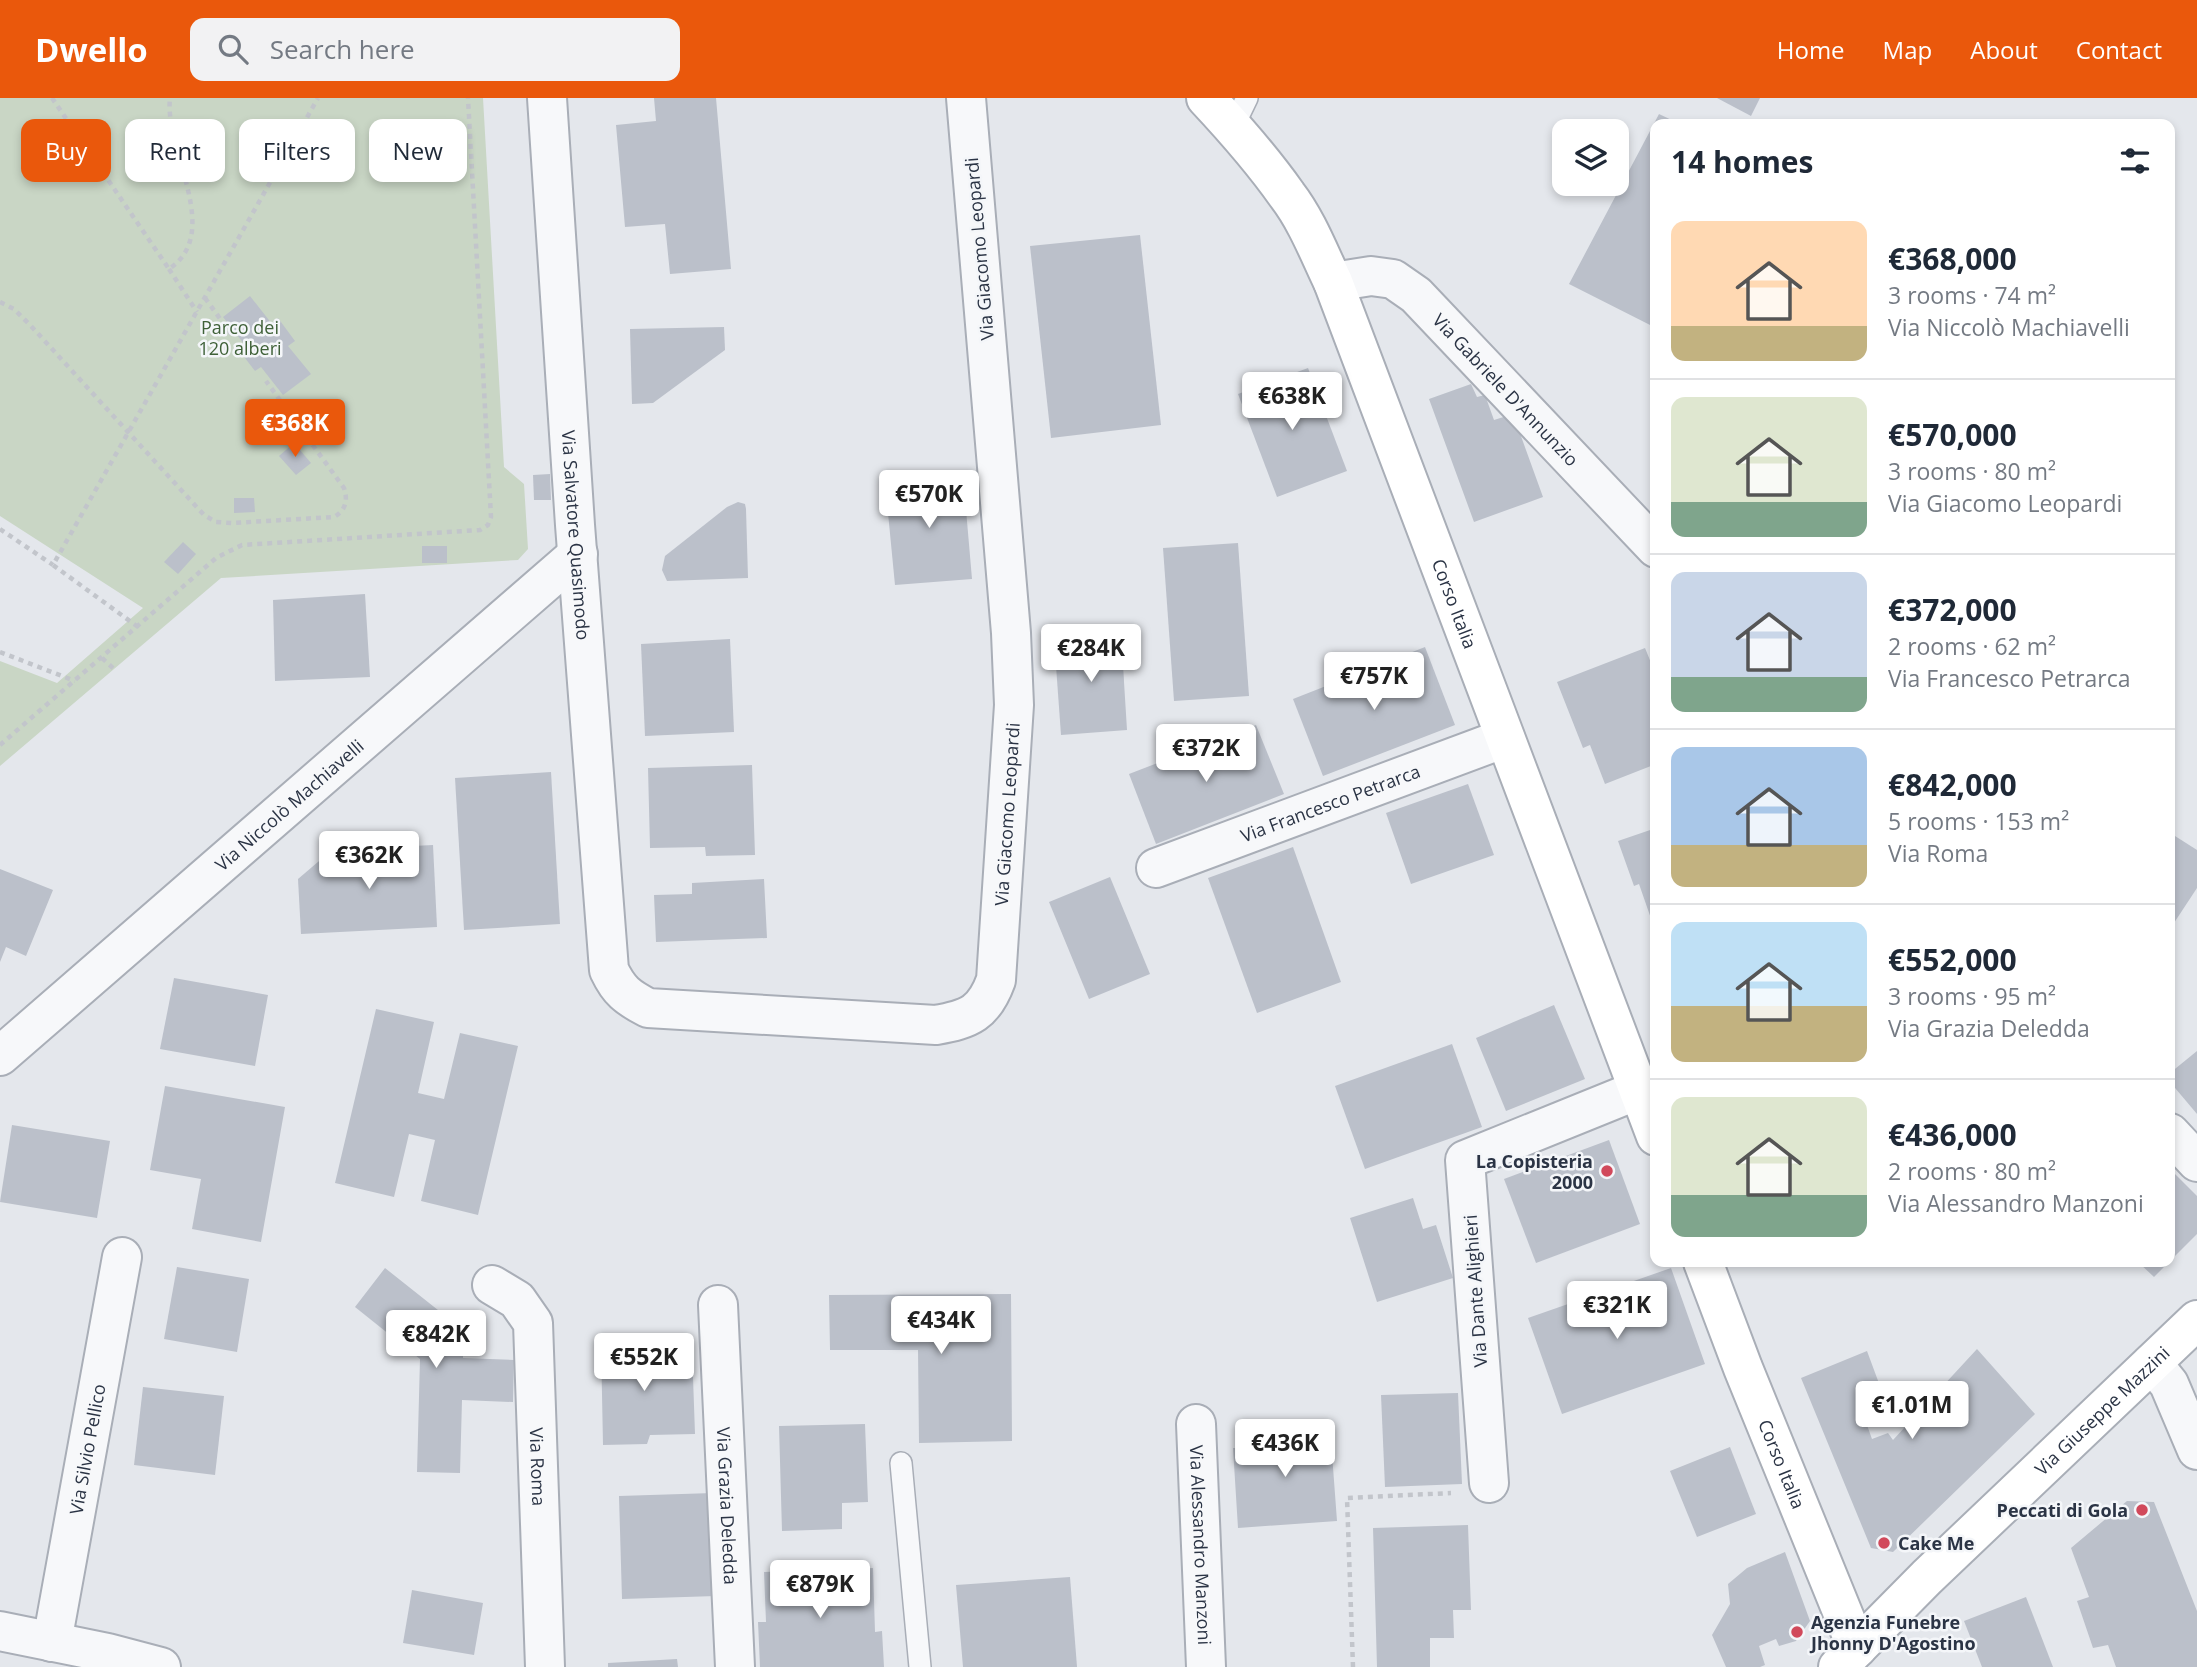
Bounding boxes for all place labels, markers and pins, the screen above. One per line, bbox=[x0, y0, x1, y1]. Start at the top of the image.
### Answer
pin: €638K bbox=[1243, 372, 1341, 432]
pin: €368K bbox=[246, 400, 344, 459]
pin: €570K bbox=[880, 470, 978, 530]
pin: €284K bbox=[1042, 624, 1140, 684]
pin: €757K bbox=[1325, 652, 1423, 712]
pin: €372K bbox=[1157, 724, 1255, 784]
pin: €362K bbox=[320, 832, 418, 891]
place label: La Copisteria 2000 bbox=[1476, 1149, 1593, 1194]
marker: La Copisteria 2000 bbox=[1599, 1163, 1615, 1179]
pin: €321K bbox=[1568, 1282, 1666, 1341]
pin: €434K bbox=[892, 1296, 990, 1356]
pin: €842K bbox=[387, 1310, 485, 1370]
pin: €552K bbox=[595, 1334, 693, 1393]
pin: €1.01M bbox=[1855, 1382, 1969, 1441]
pin: €436K bbox=[1236, 1420, 1334, 1479]
place label: Peccati di Gola bbox=[1997, 1498, 2128, 1522]
marker: Peccati di Gola bbox=[2134, 1502, 2150, 1518]
place label: Cake Me bbox=[1898, 1531, 1974, 1555]
marker: Cake Me bbox=[1876, 1535, 1892, 1551]
pin: €879K bbox=[771, 1560, 869, 1620]
place label: Agenzia Funebre Jhonny D'Agostino bbox=[1809, 1610, 1976, 1655]
marker: Agenzia Funebre Jhonny D'Agostino bbox=[1789, 1624, 1805, 1640]

